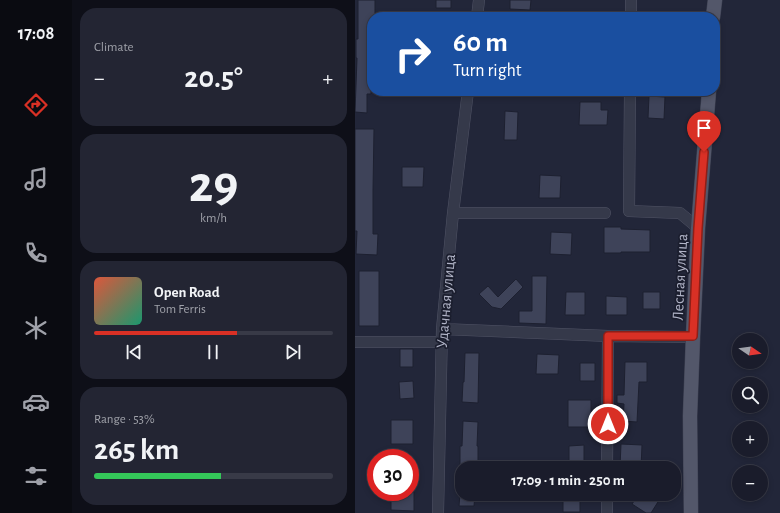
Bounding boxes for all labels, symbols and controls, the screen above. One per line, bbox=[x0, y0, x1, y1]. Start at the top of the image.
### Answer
text: 17:08 bbox=[18, 25, 54, 43]
icon: right bbox=[387, 28, 439, 80]
text: 60 m bbox=[453, 29, 508, 57]
text: Climate bbox=[94, 41, 133, 54]
text: Turn right bbox=[453, 62, 522, 80]
text: 20.5° bbox=[184, 63, 243, 93]
text: − bbox=[94, 67, 105, 89]
text: + bbox=[322, 67, 333, 89]
icon: directions bbox=[22, 91, 50, 119]
pin bbox=[687, 111, 721, 152]
icon: arrive bbox=[693, 117, 715, 139]
text: 29 bbox=[189, 159, 238, 211]
icon: music bbox=[22, 165, 50, 193]
text: km/h bbox=[200, 212, 227, 225]
street label: Лесная улица bbox=[670, 233, 691, 321]
icon: phone bbox=[22, 239, 50, 267]
street label: Удачная улица bbox=[434, 253, 459, 349]
text: Open Road bbox=[154, 285, 220, 300]
text: Tom Ferris bbox=[154, 303, 206, 316]
icon: climate bbox=[22, 314, 50, 342]
north arrow bbox=[732, 333, 768, 369]
map controls bbox=[732, 333, 768, 501]
icon: previous bbox=[123, 341, 145, 363]
icon: pause bbox=[202, 341, 224, 363]
icon: next bbox=[282, 341, 304, 363]
button: search bbox=[732, 377, 768, 413]
icon: car bbox=[22, 388, 50, 416]
position arrow bbox=[587, 403, 629, 445]
text: Range · 53% bbox=[94, 413, 155, 426]
button: + bbox=[732, 421, 768, 457]
text: 265 km bbox=[94, 435, 179, 465]
speed limit sign: 30 bbox=[367, 449, 419, 501]
icon: filters bbox=[22, 462, 50, 490]
button: − bbox=[732, 465, 768, 501]
text: 17:09 · 1 min · 250 m bbox=[511, 473, 625, 488]

